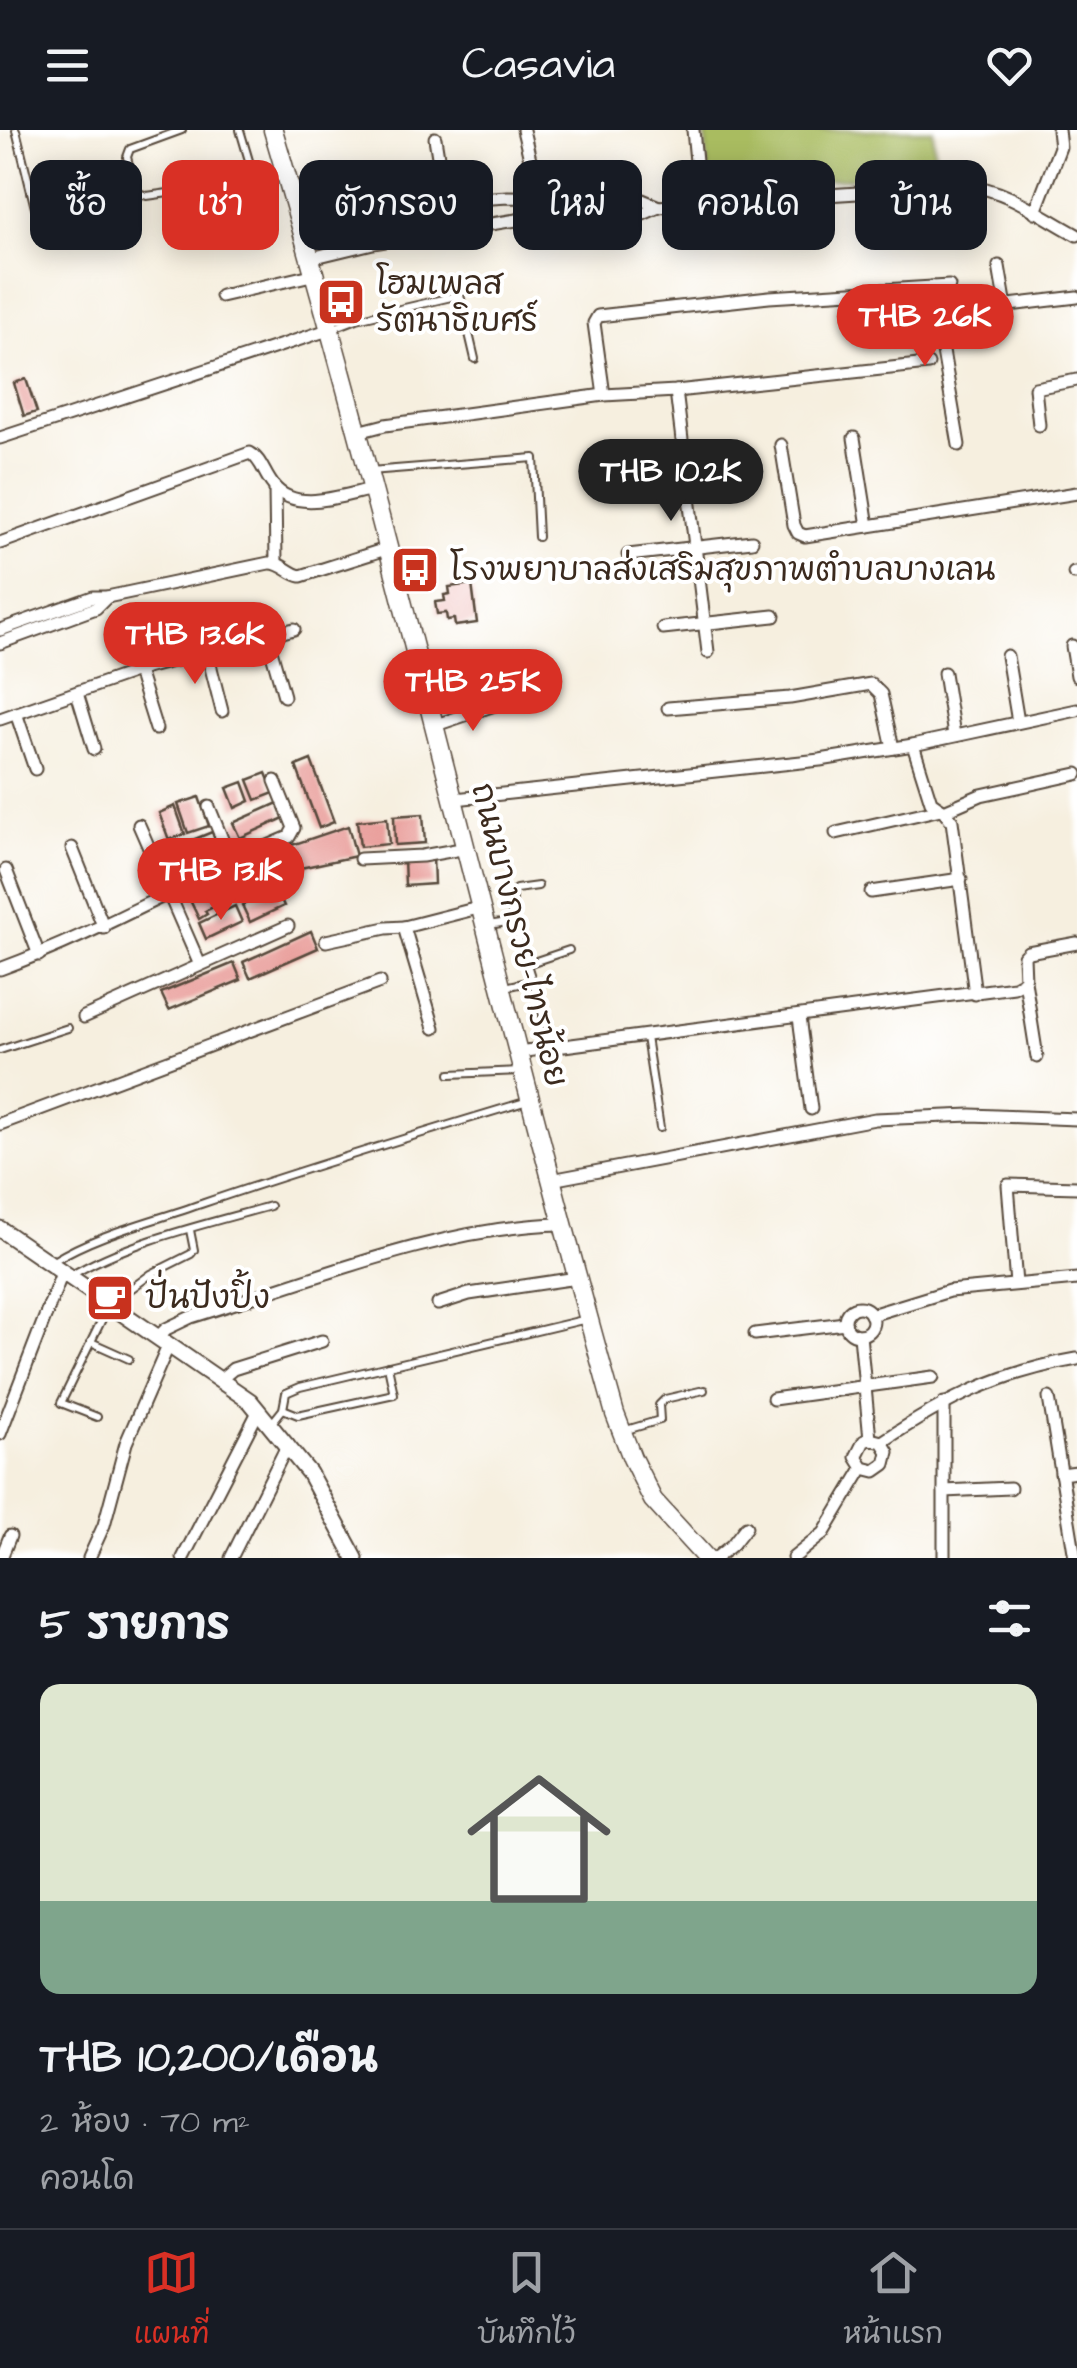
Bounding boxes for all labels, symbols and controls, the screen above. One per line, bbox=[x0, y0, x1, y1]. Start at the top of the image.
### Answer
text: Casavia bbox=[462, 34, 615, 96]
icon: menu bbox=[40, 38, 95, 93]
icon: heart bbox=[982, 38, 1037, 93]
chip: ซื้อ bbox=[30, 160, 142, 250]
chip: เช่า bbox=[162, 160, 279, 250]
chip: ตัวกรอง bbox=[299, 160, 493, 250]
chip: ใหม่ bbox=[513, 160, 642, 250]
chip: คอนโด bbox=[662, 160, 835, 250]
chip: บ้าน bbox=[855, 160, 987, 250]
place label: โฮมเพลส รัตนาธิเบศร์ bbox=[376, 262, 538, 344]
bus stop icon: โฮมเพลส รัตนาธิเบศร์ bbox=[315, 276, 367, 328]
pin: THB 26K bbox=[833, 284, 1017, 369]
text: THB 26K bbox=[859, 294, 991, 339]
pin: THB 10.2K bbox=[557, 439, 785, 524]
text: THB 10.2K bbox=[600, 449, 742, 494]
bus stop icon: โรงพยาบาลส่งเสริมสุขภาพตำบลบางเลน bbox=[389, 544, 441, 596]
place label: โรงพยาบาลส่งเสริมสุขภาพตำบลบางเลน bbox=[450, 548, 995, 593]
pin: THB 13.6K bbox=[81, 602, 309, 687]
text: THB 13.6K bbox=[125, 612, 265, 657]
pin: THB 25K bbox=[381, 649, 565, 734]
text: THB 25K bbox=[405, 659, 541, 704]
street label: ถนนบางกรวย-ไทรน้อย bbox=[459, 778, 579, 1092]
pin: THB 13.1K bbox=[107, 838, 335, 923]
text: THB 13.1K bbox=[159, 848, 283, 893]
place label: ปั่นปังปิ้ง bbox=[145, 1268, 270, 1321]
cafe icon: ปั่นปังปิ้ง bbox=[84, 1272, 136, 1324]
icon: filters bbox=[982, 1591, 1037, 1646]
text: 5 รายการ bbox=[40, 1597, 230, 1655]
icon: home bbox=[449, 1749, 629, 1929]
text: THB 10,200/เดือน bbox=[40, 2030, 378, 2088]
text: 2 ห้อง · 70 m² bbox=[40, 2100, 250, 2145]
text: คอนโด bbox=[40, 2157, 134, 2202]
tab: แผนที่ bbox=[134, 2245, 209, 2354]
tab: บันทึกไว้ bbox=[477, 2245, 576, 2354]
tab: หน้าแรก bbox=[843, 2245, 943, 2354]

